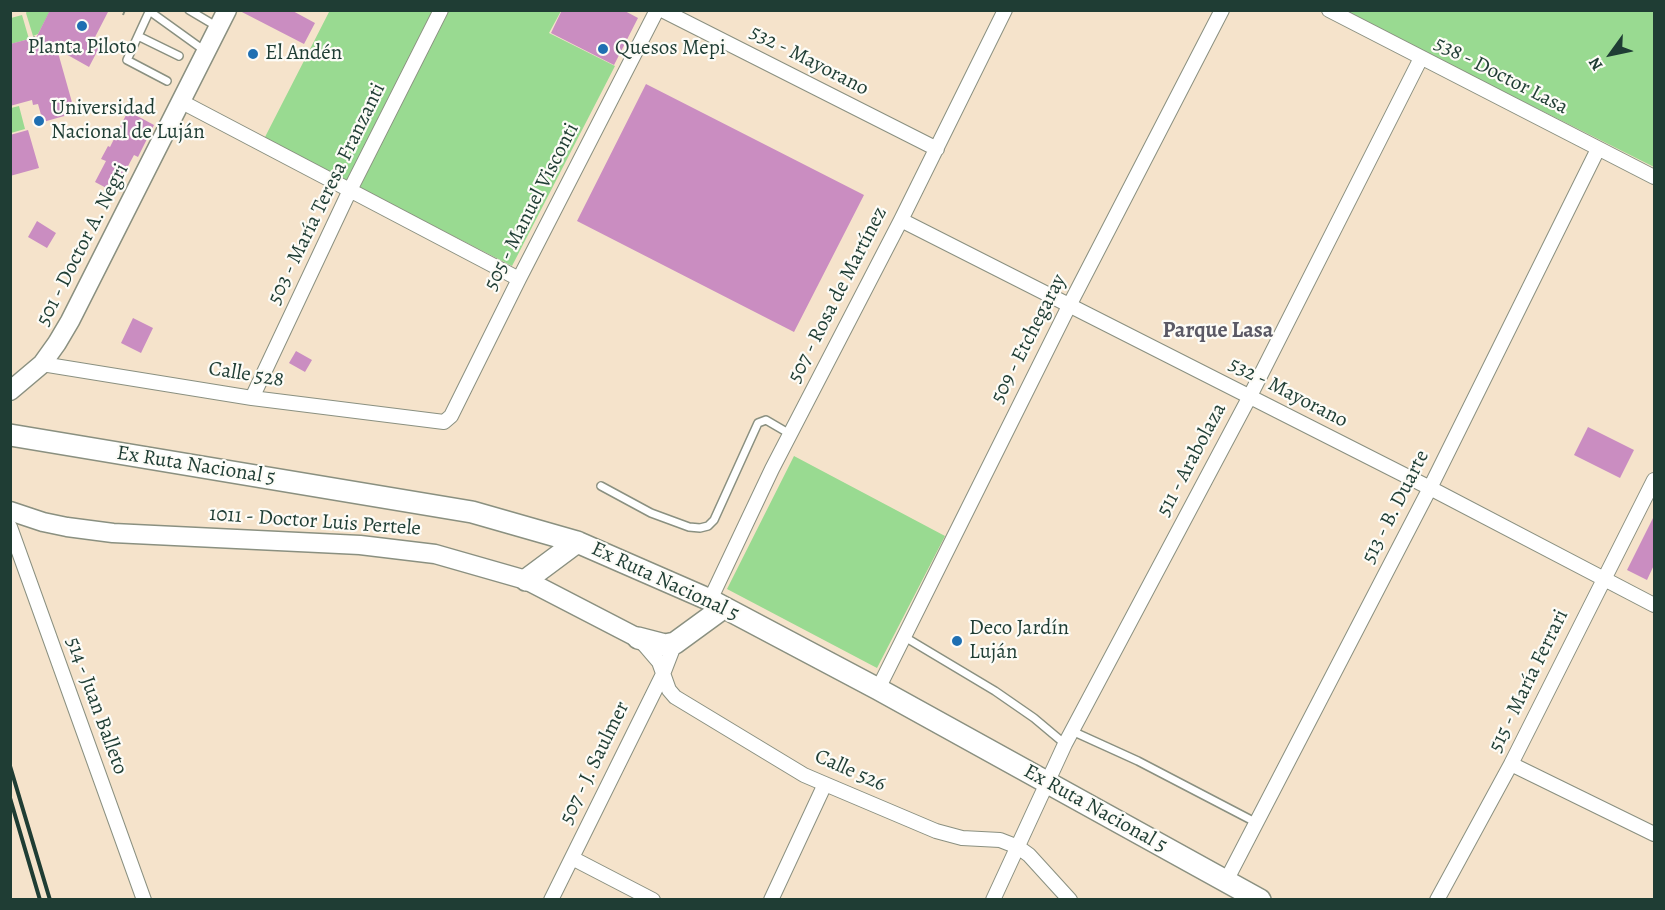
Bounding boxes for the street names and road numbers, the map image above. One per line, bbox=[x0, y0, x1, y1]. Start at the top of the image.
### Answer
street label: 532 - Mayorano bbox=[745, 20, 873, 102]
street label: 538 - Doctor Lasa bbox=[1430, 31, 1572, 121]
street label: 503 - María Teresa Franzanti bbox=[262, 79, 392, 309]
street label: 505 - Manuel Visconti bbox=[479, 119, 585, 295]
street label: 501 - Doctor A. Negri bbox=[31, 160, 135, 330]
street label: 507 - Rosa de Martínez bbox=[783, 203, 893, 387]
street label: 509 - Etchegaray bbox=[986, 270, 1072, 408]
street label: 532 - Mayorano bbox=[1224, 352, 1352, 434]
street label: Calle 528 bbox=[207, 357, 285, 393]
street label: 511 - Arabolaza bbox=[1152, 399, 1232, 521]
street label: Ex Ruta Nacional 5 bbox=[115, 441, 277, 491]
street label: 513 - B. Duarte bbox=[1357, 446, 1435, 568]
street label: 1011 - Doctor Luis Pertele bbox=[208, 502, 422, 542]
street label: Ex Ruta Nacional 5 bbox=[587, 537, 743, 627]
street label: 515 - María Ferrari bbox=[1484, 606, 1574, 756]
street label: 514 - Juan Balleto bbox=[59, 634, 133, 778]
street label: 507 - J. Saulmer bbox=[554, 698, 636, 828]
street label: Calle 526 bbox=[810, 744, 890, 798]
street label: Ex Ruta Nacional 5 bbox=[1019, 759, 1171, 859]

